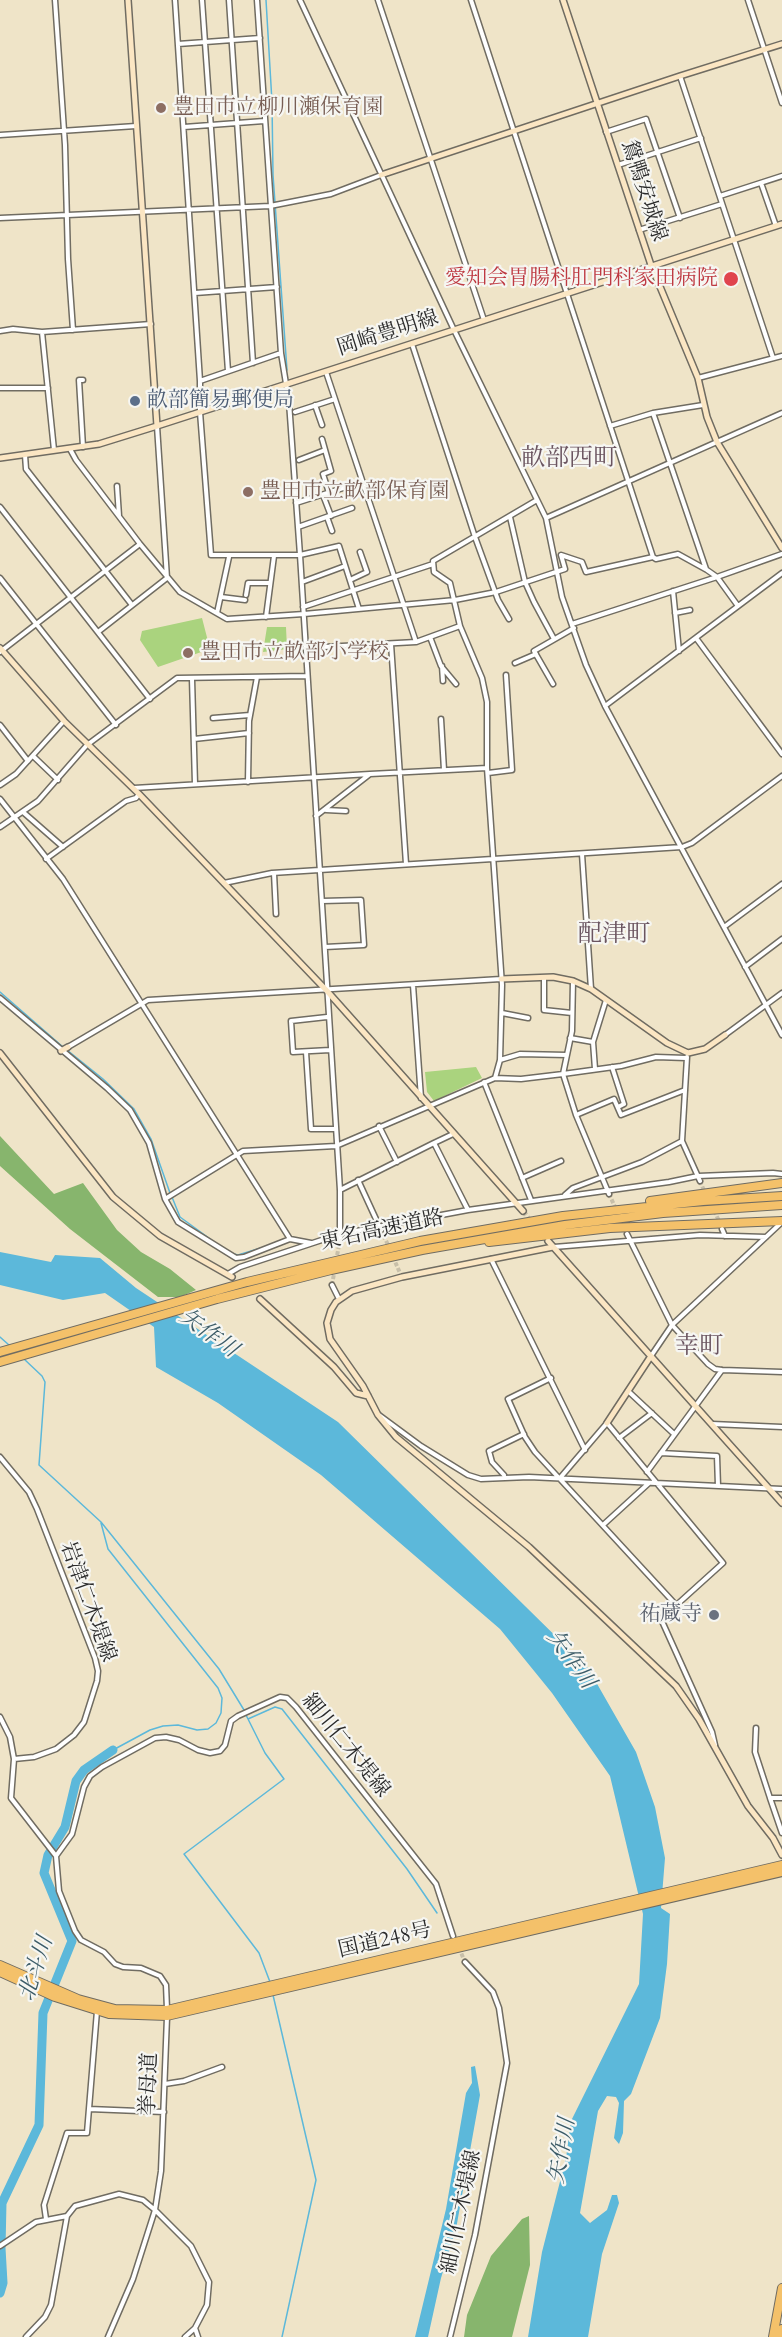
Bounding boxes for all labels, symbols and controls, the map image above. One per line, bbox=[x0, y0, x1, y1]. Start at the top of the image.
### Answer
place label: 豊田市立柳川瀬保育園 bbox=[173, 95, 383, 121]
marker: 豊田市立柳川瀬保育園 bbox=[154, 101, 168, 115]
street label: 鴛鴨安城線 bbox=[615, 137, 671, 245]
place label: 愛知会胃腸科肛門科家田病院 bbox=[445, 266, 718, 292]
marker: 愛知会胃腸科肛門科家田病院 bbox=[722, 270, 740, 288]
street label: 岡崎豊明線 bbox=[334, 306, 442, 362]
place label: 畝部簡易郵便局 bbox=[147, 388, 294, 414]
marker: 畝部簡易郵便局 bbox=[128, 394, 142, 408]
district label: 畝部西町 bbox=[521, 445, 617, 473]
place label: 豊田市立畝部保育園 bbox=[260, 479, 449, 505]
marker: 豊田市立畝部保育園 bbox=[241, 485, 255, 499]
place label: 豊田市立畝部小学校 bbox=[200, 640, 389, 666]
marker: 豊田市立畝部小学校 bbox=[181, 646, 195, 660]
district label: 配津町 bbox=[578, 921, 650, 949]
street label: 東名高速道路 bbox=[318, 1206, 446, 1256]
water label: 矢作川 bbox=[174, 1304, 242, 1364]
district label: 幸町 bbox=[675, 1333, 723, 1361]
street label: 岩津仁木堤線 bbox=[54, 1538, 120, 1666]
place label: 祐蔵寺 bbox=[639, 1602, 702, 1628]
marker: 祐蔵寺 bbox=[707, 1608, 721, 1622]
water label: 矢作川 bbox=[540, 1626, 600, 1694]
street label: 細川仁木堤線 bbox=[296, 1689, 394, 1803]
street label: 国道248号 bbox=[336, 1918, 434, 1964]
water label: 北斗川 bbox=[14, 1934, 60, 2004]
street label: 挙母道 bbox=[136, 2052, 164, 2116]
water label: 矢作川 bbox=[544, 2116, 582, 2186]
street label: 細川仁木堤線 bbox=[437, 2148, 487, 2276]

